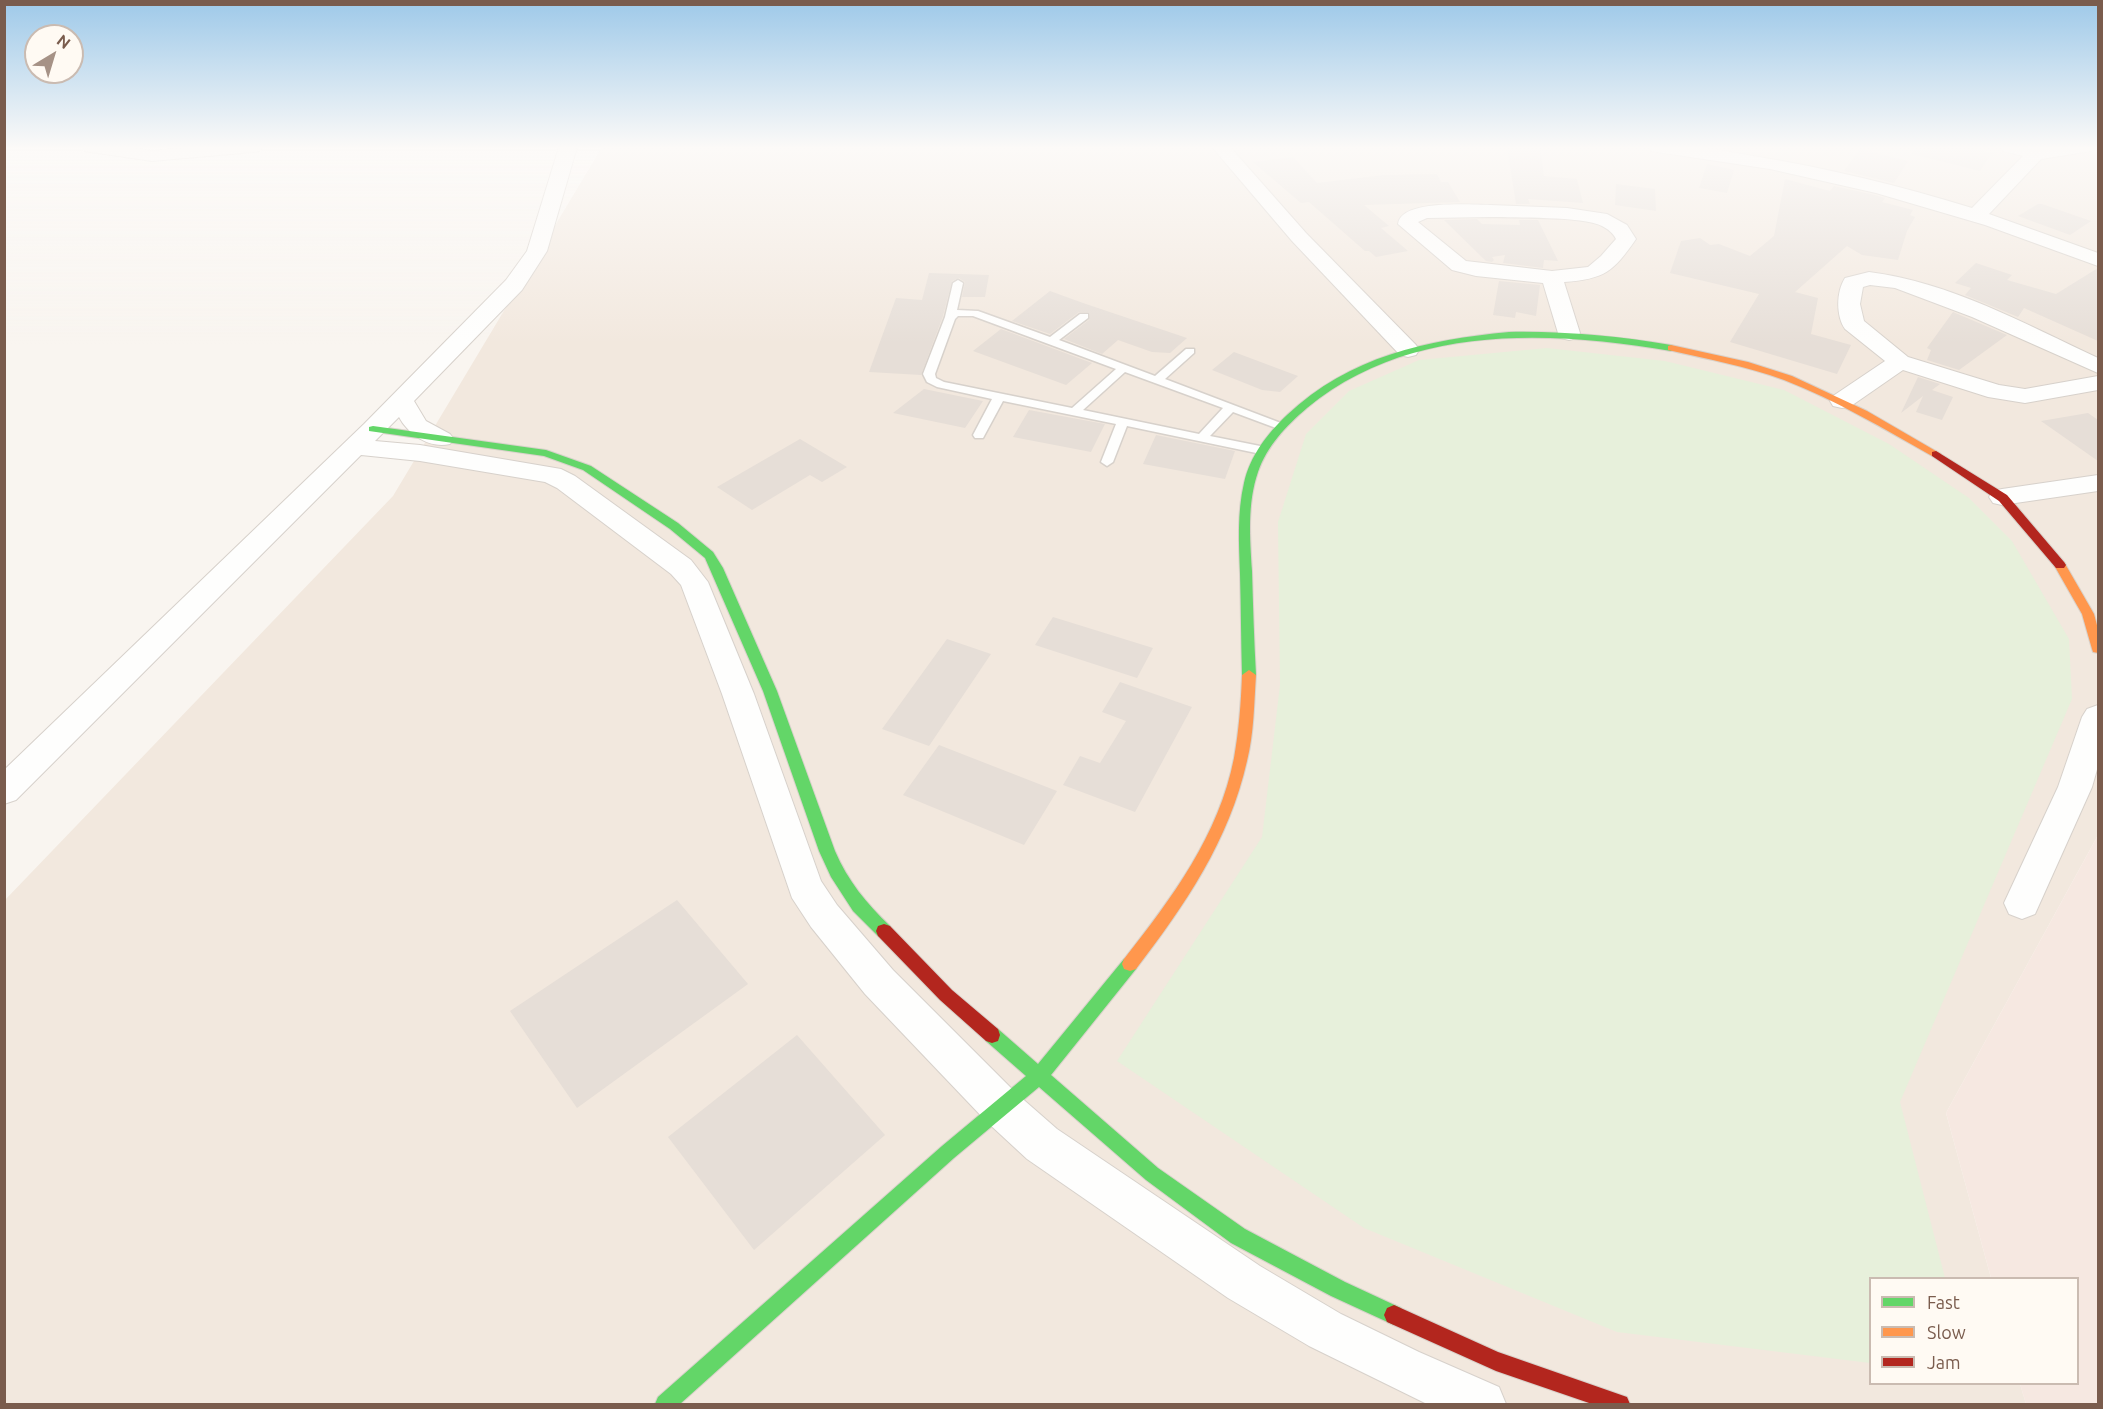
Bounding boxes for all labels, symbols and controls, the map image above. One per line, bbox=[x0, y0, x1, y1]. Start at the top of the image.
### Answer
north arrow bbox=[24, 24, 84, 84]
text: N bbox=[54, 31, 74, 52]
legend bbox=[1869, 1277, 2079, 1385]
text: Fast bbox=[1927, 1292, 1960, 1312]
text: Slow bbox=[1927, 1322, 1966, 1342]
text: Jam bbox=[1927, 1352, 1961, 1372]

